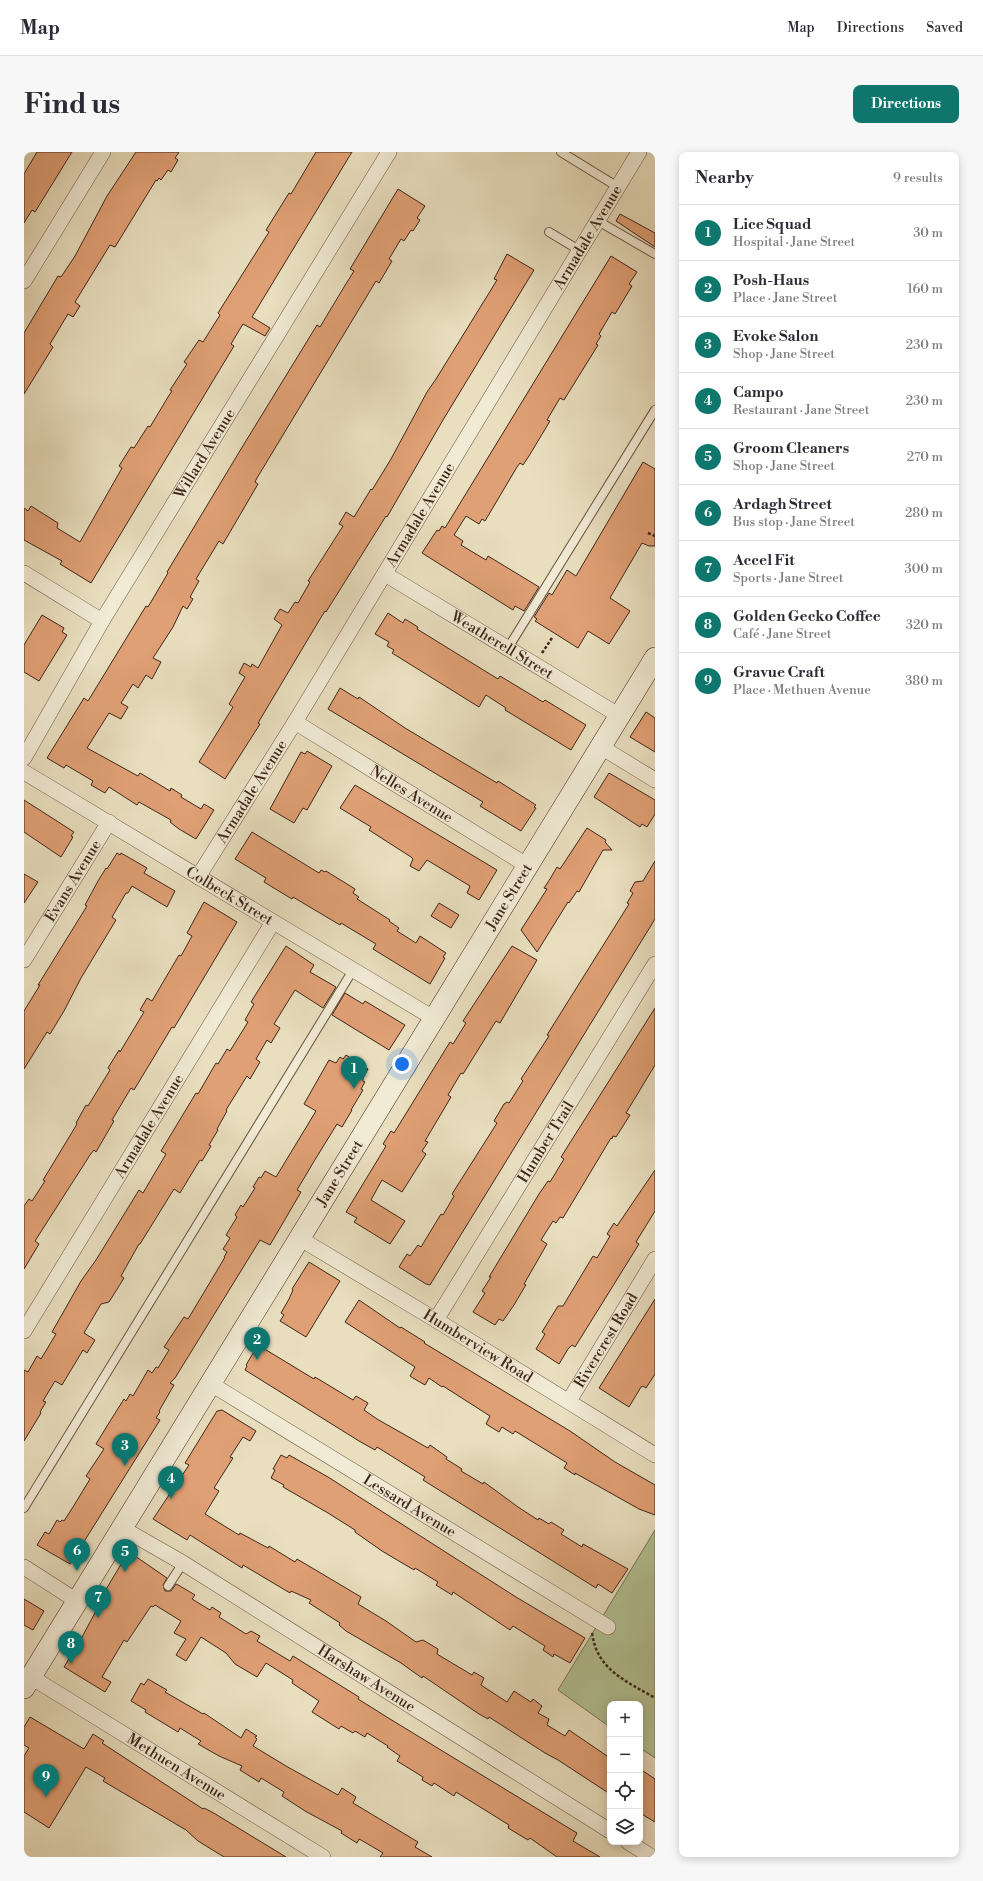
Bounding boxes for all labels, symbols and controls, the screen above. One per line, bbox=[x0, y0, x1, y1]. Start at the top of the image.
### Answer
text: Map bbox=[20, 16, 60, 40]
text: Map bbox=[787, 19, 815, 37]
text: Directions bbox=[837, 19, 904, 37]
text: Saved bbox=[926, 19, 963, 37]
button: Directions bbox=[853, 85, 959, 123]
text: Find us bbox=[24, 87, 120, 122]
text: Nearby bbox=[695, 167, 754, 189]
text: 9 results bbox=[893, 170, 943, 186]
street label: Armadale Avenue bbox=[549, 182, 627, 294]
text: Lice Squad bbox=[733, 215, 811, 234]
text: 1 bbox=[705, 225, 711, 241]
text: 30 m bbox=[913, 225, 943, 241]
text: Hospital · Jane Street bbox=[733, 234, 855, 250]
text: Posh-Haus bbox=[733, 271, 809, 290]
text: 2 bbox=[704, 281, 712, 297]
text: 160 m bbox=[907, 281, 943, 297]
text: Place · Jane Street bbox=[733, 290, 837, 306]
text: Evoke Salon bbox=[733, 327, 819, 346]
text: 3 bbox=[704, 337, 712, 353]
text: 230 m bbox=[906, 337, 943, 353]
text: Shop · Jane Street bbox=[733, 346, 835, 362]
text: Campo bbox=[733, 383, 784, 402]
text: 4 bbox=[704, 393, 712, 409]
text: 230 m bbox=[906, 393, 943, 409]
text: Restaurant · Jane Street bbox=[733, 402, 869, 418]
street label: Willard Avenue bbox=[170, 405, 240, 503]
text: Groom Cleaners bbox=[733, 439, 849, 458]
text: 5 bbox=[704, 449, 712, 465]
text: 270 m bbox=[907, 449, 943, 465]
text: Shop · Jane Street bbox=[733, 458, 835, 474]
street label: Armadale Avenue bbox=[381, 459, 459, 571]
text: Ardagh Street bbox=[733, 495, 832, 514]
text: 6 bbox=[704, 505, 712, 521]
text: 280 m bbox=[905, 505, 943, 521]
text: Bus stop · Jane Street bbox=[733, 514, 855, 530]
text: Accel Fit bbox=[733, 551, 795, 570]
text: 7 bbox=[704, 561, 712, 577]
text: 300 m bbox=[905, 561, 943, 577]
text: Sports · Jane Street bbox=[733, 570, 843, 586]
street label: Weatherell Street bbox=[446, 606, 557, 684]
text: Golden Gecko Coffee bbox=[733, 607, 881, 626]
text: 8 bbox=[704, 617, 712, 633]
text: 320 m bbox=[906, 617, 943, 633]
text: Café · Jane Street bbox=[733, 626, 831, 642]
text: Gravue Craft bbox=[733, 663, 825, 682]
text: 9 bbox=[704, 673, 712, 689]
text: 380 m bbox=[905, 673, 943, 689]
text: Place · Methuen Avenue bbox=[733, 682, 871, 698]
street label: Armadale Avenue bbox=[212, 736, 292, 848]
street label: Nelles Avenue bbox=[366, 762, 456, 827]
street label: Evans Avenue bbox=[41, 836, 106, 926]
street label: Jane Street bbox=[481, 860, 537, 934]
street label: Colbeck Street bbox=[182, 863, 277, 930]
your location bbox=[392, 1054, 412, 1074]
pin: 1 bbox=[341, 1056, 367, 1089]
street label: Armadale Avenue bbox=[110, 1071, 188, 1183]
street label: Humber Trail bbox=[514, 1097, 579, 1187]
street label: Jane Street bbox=[312, 1136, 368, 1211]
street label: Rivercrest Road bbox=[570, 1289, 643, 1392]
street label: Humberview Road bbox=[419, 1305, 536, 1387]
pin: 2 bbox=[244, 1327, 270, 1360]
pin: 3 bbox=[112, 1433, 138, 1466]
pin: 4 bbox=[158, 1466, 184, 1499]
street label: Lessard Avenue bbox=[359, 1470, 460, 1542]
pin: 6 bbox=[64, 1538, 90, 1571]
pin: 5 bbox=[112, 1539, 138, 1572]
pin: 7 bbox=[85, 1585, 111, 1618]
pin: 8 bbox=[58, 1631, 84, 1664]
street label: Harshaw Avenue bbox=[314, 1641, 419, 1716]
map controls bbox=[607, 1701, 643, 1845]
button: + bbox=[607, 1701, 643, 1737]
street label: Methuen Avenue bbox=[123, 1729, 229, 1805]
button: − bbox=[607, 1737, 643, 1773]
pin: 9 bbox=[33, 1764, 59, 1797]
button: locate bbox=[607, 1773, 643, 1809]
button: layers bbox=[607, 1809, 643, 1845]

